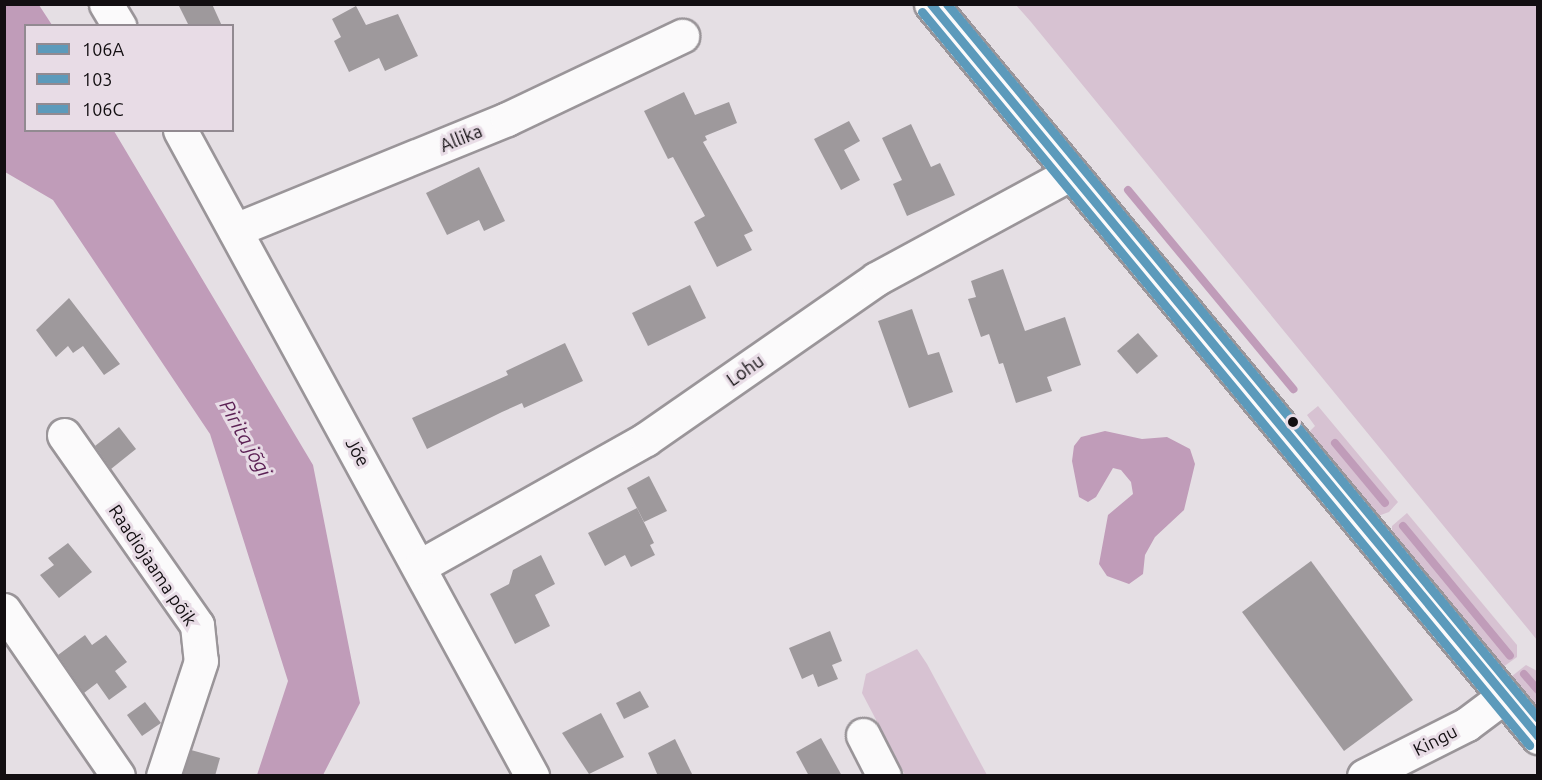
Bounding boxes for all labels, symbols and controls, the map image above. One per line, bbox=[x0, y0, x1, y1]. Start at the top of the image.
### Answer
legend bbox=[24, 24, 234, 132]
text: 106A bbox=[82, 39, 124, 59]
text: 103 bbox=[82, 69, 112, 89]
text: 106C bbox=[82, 99, 124, 119]
street label: Allika bbox=[437, 120, 485, 156]
street label: Lohu bbox=[722, 350, 768, 390]
water label: Pirita jõgi bbox=[215, 395, 277, 481]
unlabelled marker bbox=[1287, 416, 1299, 428]
street label: Jõe bbox=[341, 434, 375, 470]
street label: Raadiojaama põik bbox=[105, 500, 201, 630]
street label: Kingu bbox=[1409, 720, 1461, 760]

